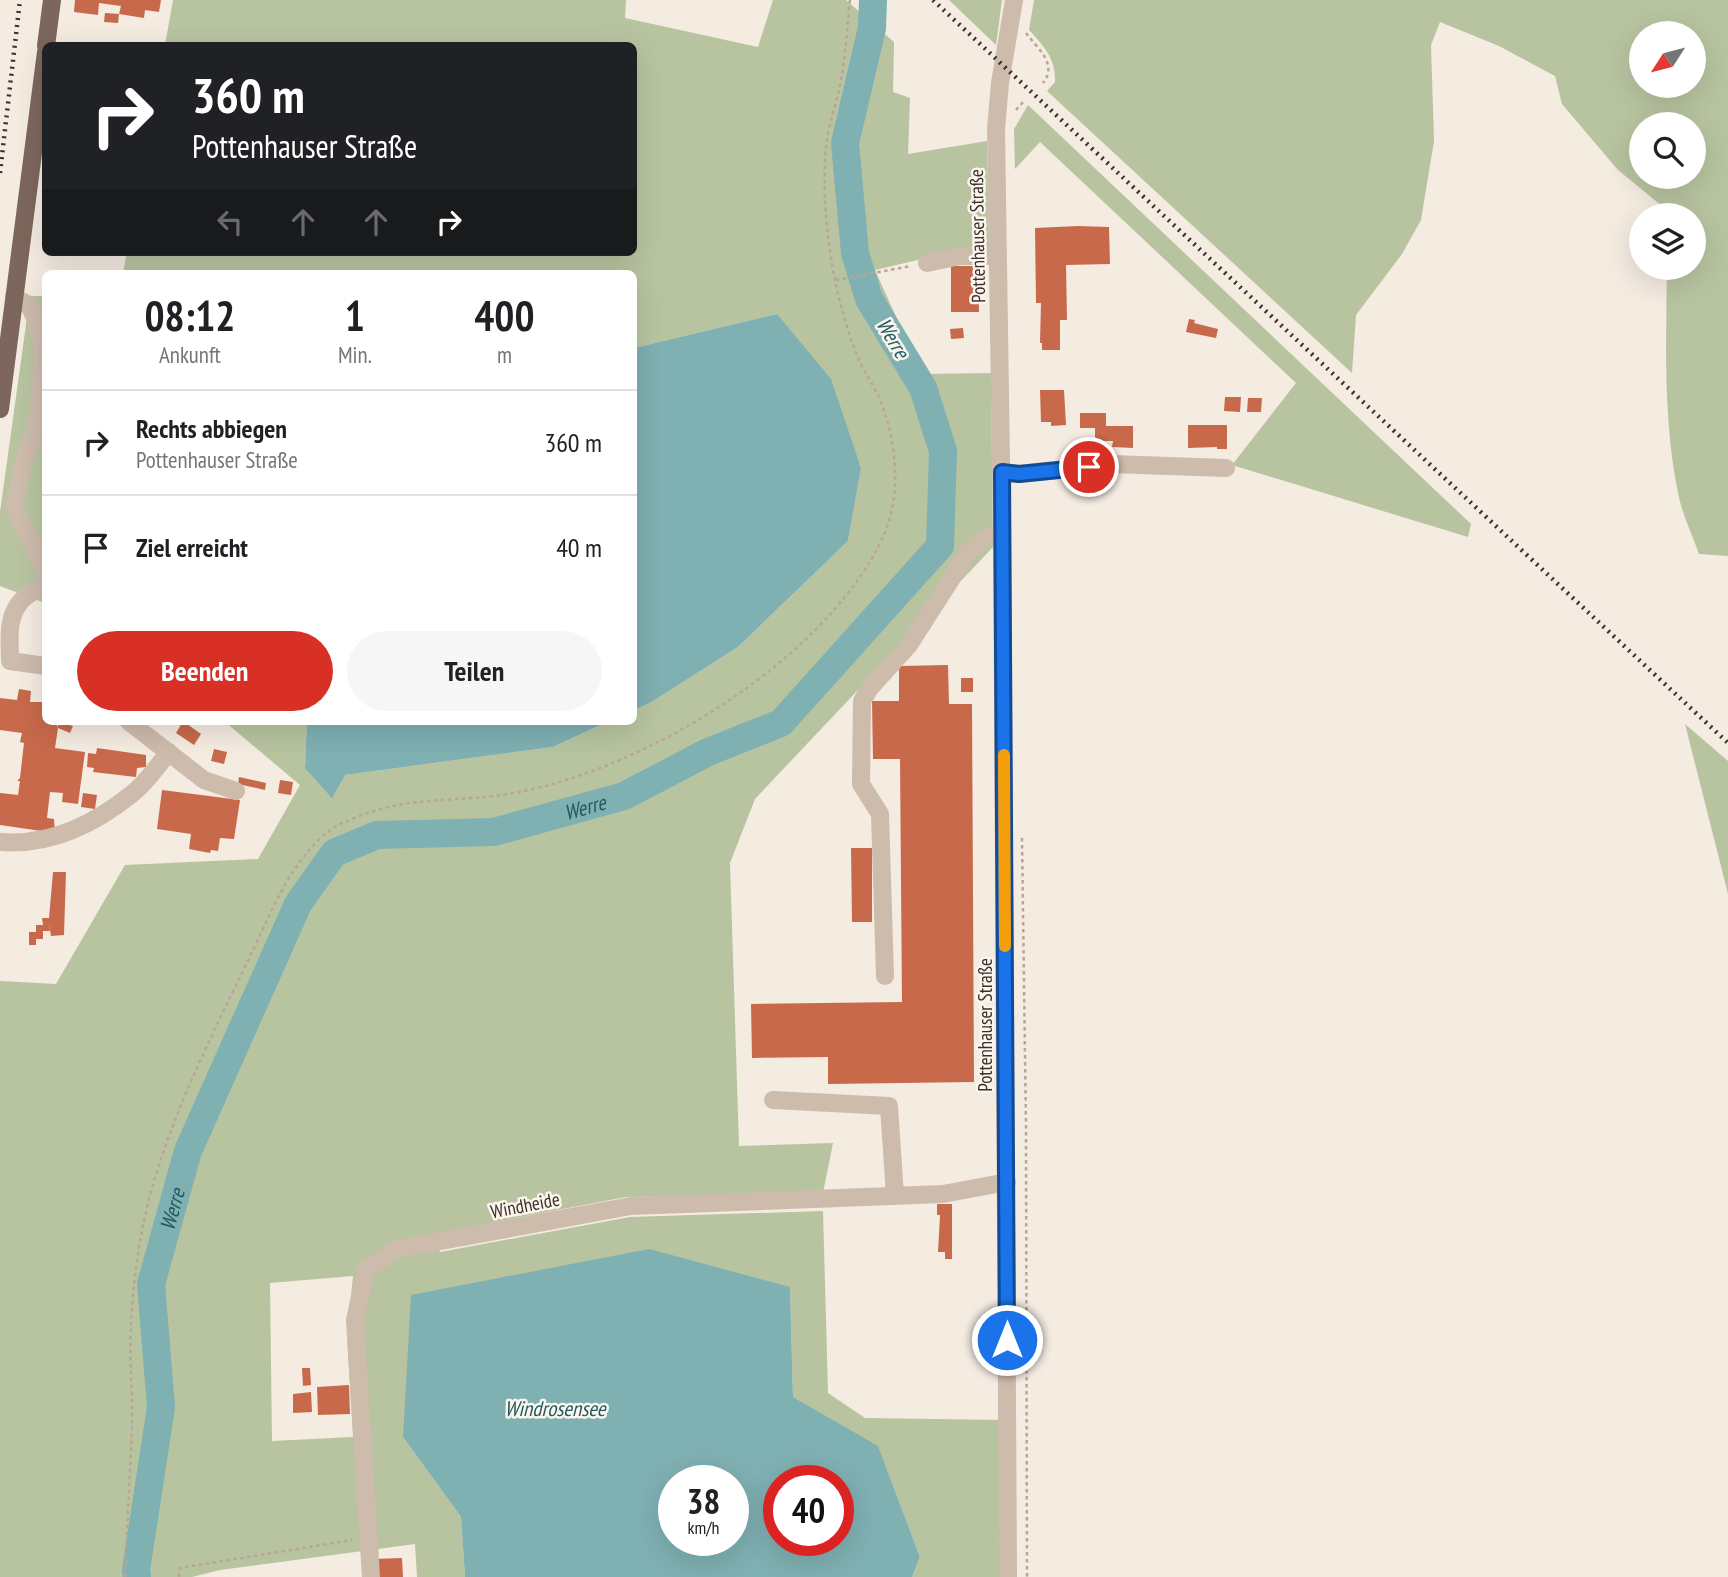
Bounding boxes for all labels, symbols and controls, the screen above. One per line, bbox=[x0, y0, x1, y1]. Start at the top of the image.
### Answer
north arrow bbox=[1629, 21, 1706, 98]
map controls bbox=[1629, 21, 1706, 280]
text: 360 m bbox=[192, 63, 305, 127]
icon: right bbox=[77, 70, 168, 161]
button: search bbox=[1629, 112, 1706, 189]
text: Pottenhauser Straße bbox=[192, 125, 417, 167]
street label: Pottenhauser Straße bbox=[964, 169, 990, 303]
icon: left bbox=[211, 203, 249, 241]
icon: ahead bbox=[284, 203, 322, 241]
icon: ahead bbox=[357, 203, 395, 241]
icon: right bbox=[430, 203, 468, 241]
button: layers bbox=[1629, 203, 1706, 280]
text: 08:12 bbox=[145, 288, 235, 343]
text: 1 bbox=[345, 288, 365, 343]
text: 400 bbox=[474, 288, 534, 343]
water label: Werre bbox=[871, 313, 916, 364]
text: Ankunft bbox=[159, 340, 221, 369]
text: Min. bbox=[338, 340, 372, 369]
text: m bbox=[497, 340, 512, 369]
text: Rechts abbiegen bbox=[136, 412, 287, 445]
icon: right bbox=[77, 424, 115, 462]
text: 360 m bbox=[544, 426, 602, 459]
pin bbox=[1059, 437, 1119, 497]
text: Pottenhauser Straße bbox=[136, 445, 298, 474]
icon: arrive bbox=[1070, 448, 1108, 486]
icon: arrive bbox=[77, 529, 115, 567]
text: Ziel erreicht bbox=[136, 531, 248, 564]
text: 40 m bbox=[556, 531, 602, 564]
button: Beenden bbox=[77, 631, 333, 711]
button: Teilen bbox=[347, 631, 602, 711]
water label: Werre bbox=[561, 788, 610, 826]
street label: Pottenhauser Straße bbox=[973, 958, 997, 1092]
water label: Werre bbox=[153, 1184, 191, 1233]
street label: Windheide bbox=[488, 1187, 562, 1223]
position arrow bbox=[970, 1303, 1044, 1377]
water label: Windrosensee bbox=[504, 1395, 607, 1422]
speed limit sign: 40 bbox=[763, 1465, 854, 1556]
text: 38 bbox=[687, 1478, 720, 1524]
text: km/h bbox=[688, 1516, 719, 1539]

